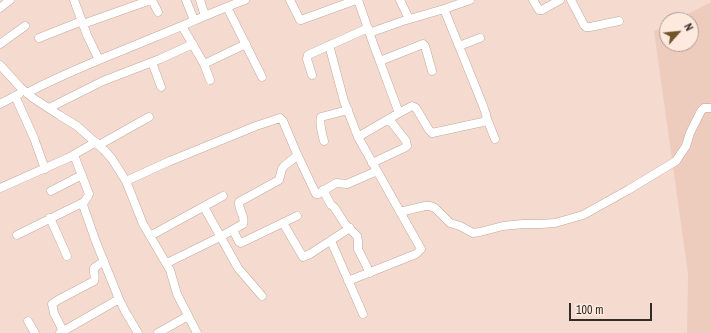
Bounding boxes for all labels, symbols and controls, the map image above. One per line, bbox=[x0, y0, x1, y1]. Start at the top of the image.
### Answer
north arrow bbox=[659, 12, 699, 52]
text: N bbox=[681, 21, 697, 33]
scale bar bbox=[571, 295, 654, 321]
text: 100 m bbox=[576, 302, 603, 318]

